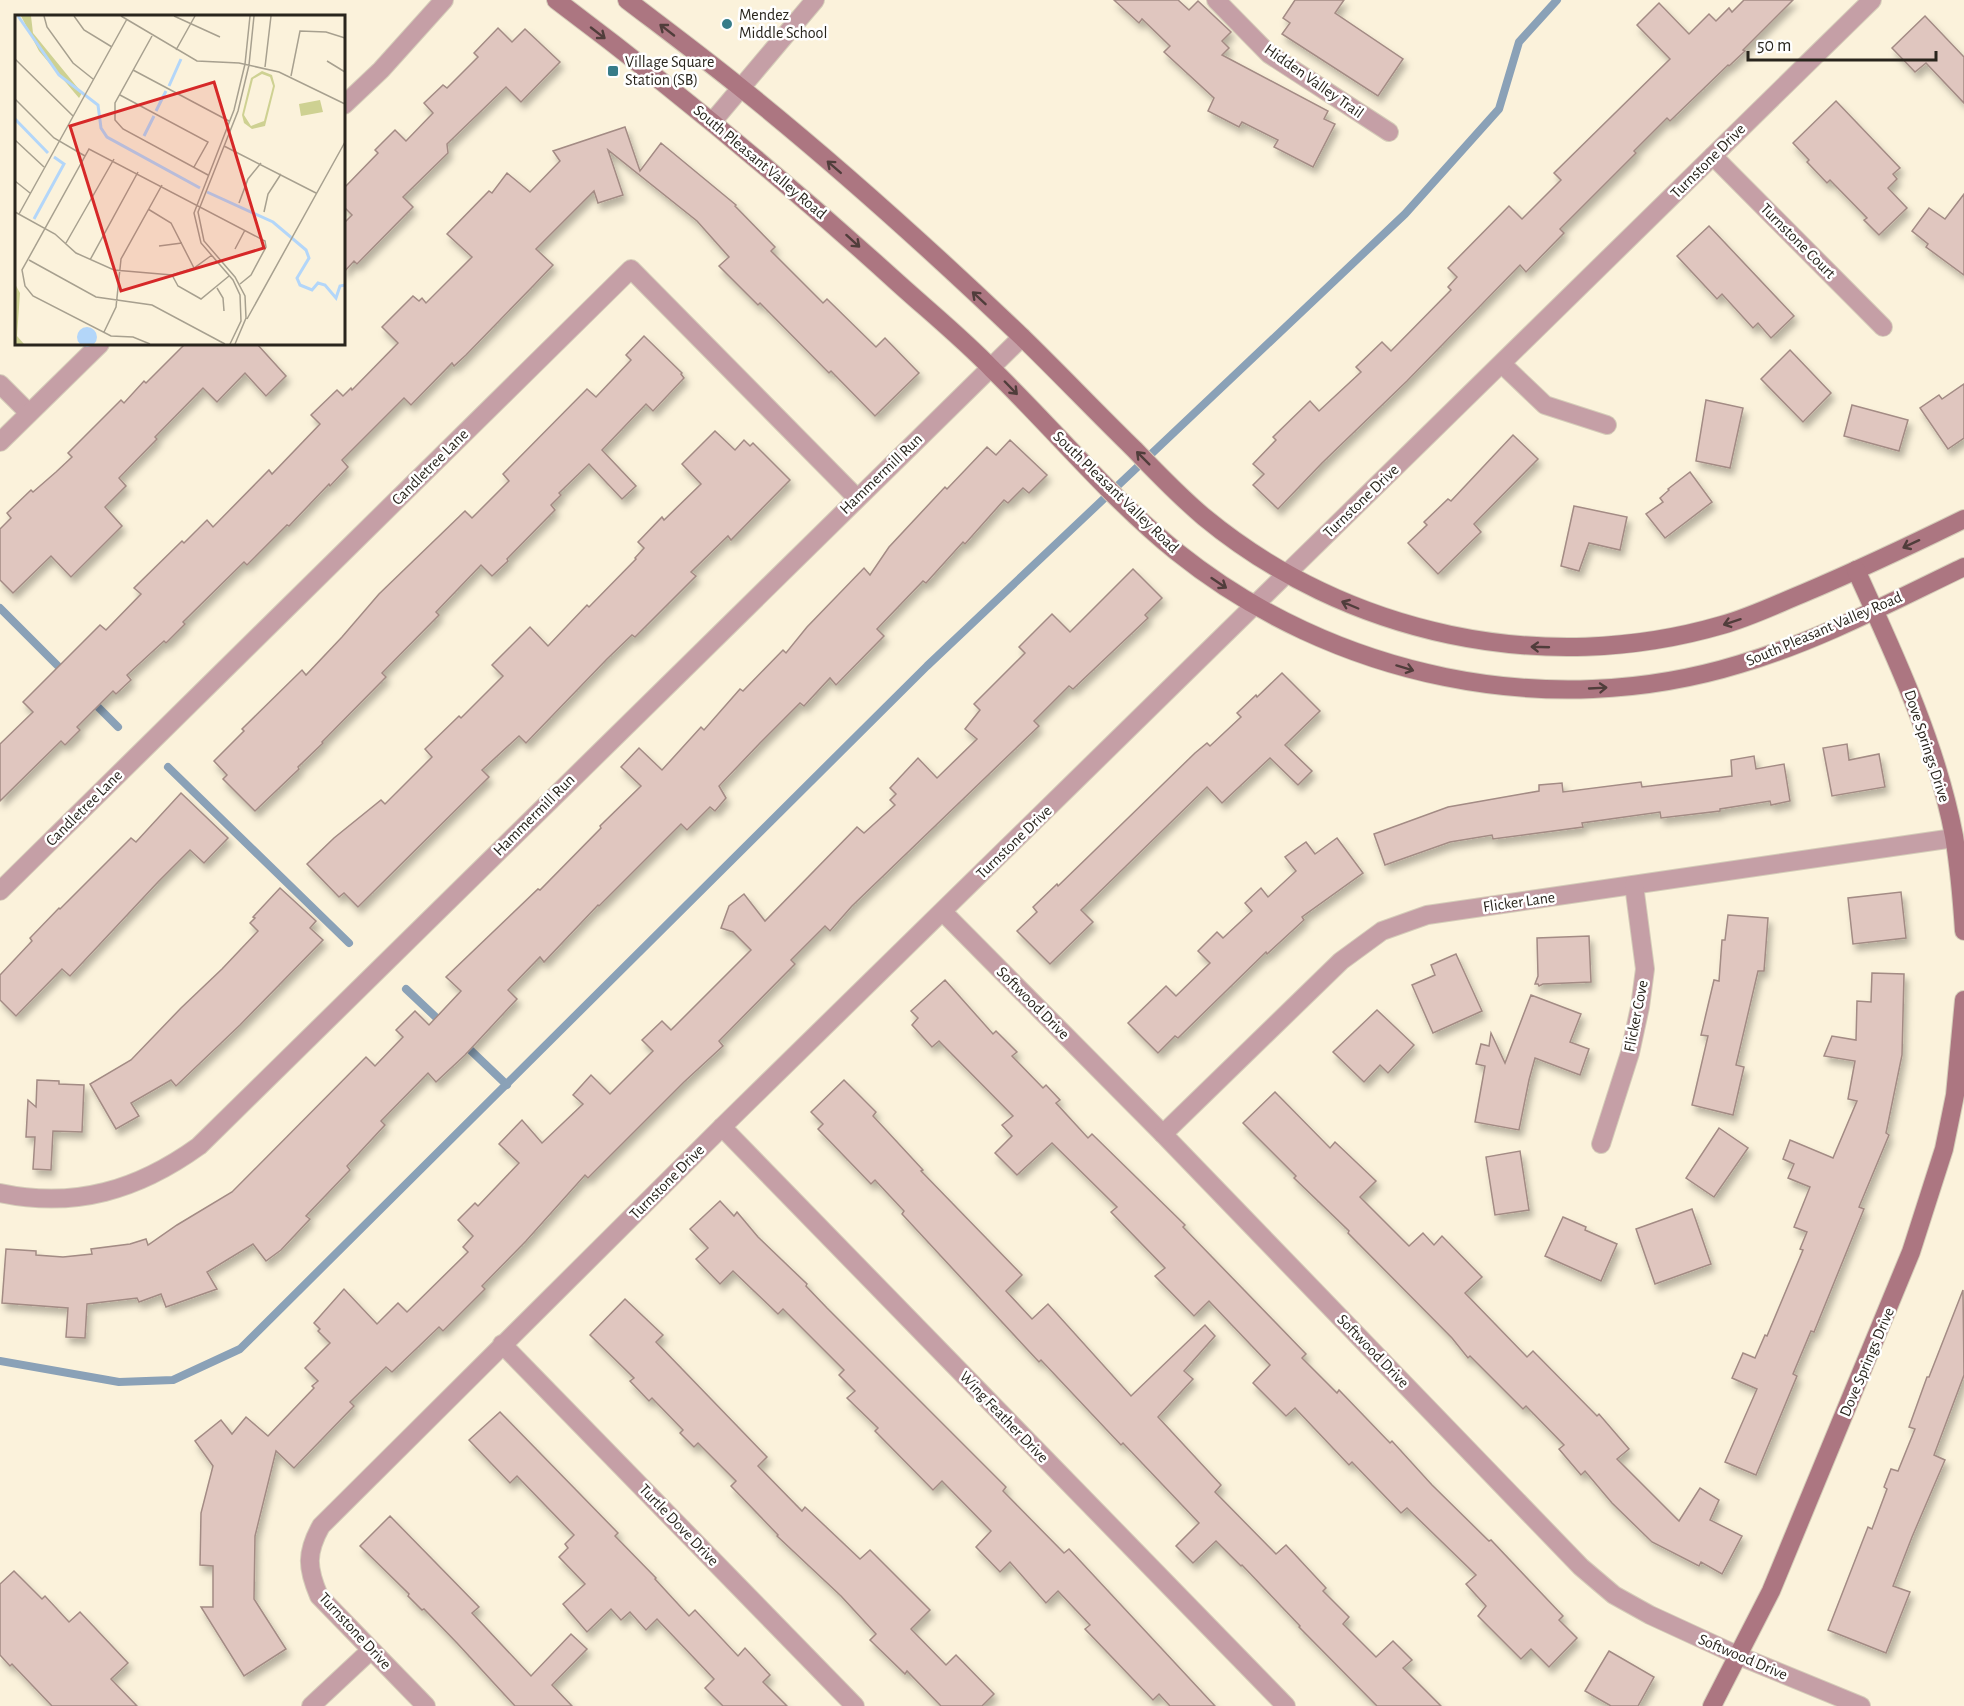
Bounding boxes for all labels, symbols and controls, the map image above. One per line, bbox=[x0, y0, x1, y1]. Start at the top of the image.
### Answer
place label: Mendez Middle School bbox=[739, 7, 827, 41]
inset map bbox=[15, 15, 345, 345]
marker: Mendez Middle School bbox=[720, 17, 734, 31]
one-way arrow bbox=[659, 24, 675, 37]
scale bar bbox=[1748, 24, 1936, 62]
one-way arrow bbox=[590, 26, 606, 39]
text: 50 m bbox=[1757, 37, 1791, 55]
street label: Hidden Valley Trail bbox=[1261, 41, 1367, 122]
place label: Village Square Station (SB) bbox=[625, 54, 714, 88]
marker: Village Square Station (SB) bbox=[606, 64, 620, 78]
street label: South Pleasant Valley Road bbox=[690, 102, 829, 223]
street label: Turnstone Drive bbox=[1668, 121, 1748, 201]
one-way arrow bbox=[827, 160, 842, 174]
street label: Turnstone Court bbox=[1757, 200, 1839, 282]
one-way arrow bbox=[845, 234, 860, 248]
one-way arrow bbox=[971, 290, 986, 305]
one-way arrow bbox=[1004, 380, 1018, 395]
street label: Candletree Lane bbox=[389, 426, 471, 508]
street label: South Pleasant Valley Road bbox=[1049, 428, 1182, 557]
street label: Hammermill Run bbox=[837, 431, 925, 517]
one-way arrow bbox=[1135, 451, 1150, 466]
street label: Turnstone Drive bbox=[1320, 461, 1402, 541]
one-way arrow bbox=[1903, 539, 1921, 551]
one-way arrow bbox=[1211, 577, 1227, 589]
street label: South Pleasant Valley Road bbox=[1744, 589, 1905, 670]
one-way arrow bbox=[1342, 599, 1360, 610]
one-way arrow bbox=[1723, 617, 1742, 628]
one-way arrow bbox=[1530, 641, 1550, 652]
one-way arrow bbox=[1395, 663, 1414, 674]
one-way arrow bbox=[1588, 683, 1608, 694]
street label: Dove Springs Drive bbox=[1901, 688, 1953, 804]
street label: Candletree Lane bbox=[43, 767, 125, 849]
street label: Hammermill Run bbox=[490, 771, 578, 859]
street label: Turnstone Drive bbox=[973, 802, 1055, 882]
street label: Flicker Lane bbox=[1482, 889, 1556, 915]
street label: Softwood Drive bbox=[994, 964, 1072, 1042]
street label: Flicker Cove bbox=[1621, 979, 1651, 1053]
street label: Turnstone Drive bbox=[627, 1142, 707, 1222]
street label: Dove Springs Drive bbox=[1837, 1305, 1897, 1419]
street label: Softwood Drive bbox=[1334, 1311, 1412, 1391]
street label: Wing Feather Drive bbox=[957, 1368, 1051, 1466]
street label: Turtle Dove Drive bbox=[636, 1481, 722, 1569]
street label: Turnstone Drive bbox=[316, 1590, 394, 1672]
street label: Softwood Drive bbox=[1696, 1631, 1790, 1683]

